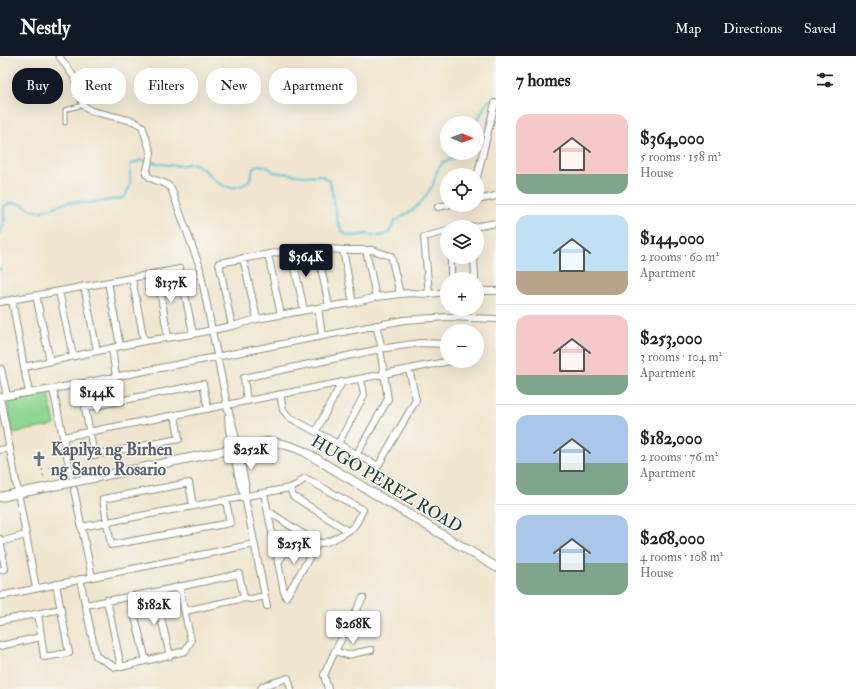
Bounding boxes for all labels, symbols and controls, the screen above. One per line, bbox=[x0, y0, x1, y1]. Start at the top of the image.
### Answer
text: Nestly bbox=[20, 16, 70, 40]
text: Map bbox=[675, 20, 701, 37]
text: Directions bbox=[723, 20, 782, 37]
text: Saved bbox=[804, 20, 836, 37]
chip: Buy bbox=[12, 68, 63, 104]
chip: Rent bbox=[71, 68, 126, 104]
chip: Filters bbox=[134, 68, 198, 104]
chip: New bbox=[206, 68, 261, 104]
chip: Apartment bbox=[269, 68, 357, 104]
icon: filters bbox=[814, 69, 836, 91]
text: 7 homes bbox=[516, 70, 571, 91]
north arrow bbox=[440, 116, 484, 160]
map controls bbox=[440, 116, 484, 368]
text: $364,000 bbox=[640, 128, 704, 149]
icon: home bbox=[548, 130, 596, 178]
text: 5 rooms · 158 m² bbox=[640, 149, 721, 165]
text: House bbox=[640, 165, 673, 181]
button: locate bbox=[440, 168, 484, 212]
button: layers bbox=[440, 220, 484, 264]
text: $144,000 bbox=[640, 228, 705, 249]
icon: home bbox=[548, 231, 596, 279]
pin: $364K bbox=[278, 244, 334, 278]
text: $364K bbox=[289, 249, 324, 265]
text: 2 rooms · 60 m² bbox=[640, 249, 719, 265]
text: Apartment bbox=[640, 265, 696, 281]
pin: $137K bbox=[143, 270, 199, 304]
button: + bbox=[440, 272, 484, 316]
text: $137K bbox=[155, 275, 187, 291]
button: − bbox=[440, 324, 484, 368]
text: $253,000 bbox=[640, 328, 702, 349]
icon: home bbox=[548, 331, 596, 379]
text: 3 rooms · 104 m² bbox=[640, 349, 722, 365]
text: Apartment bbox=[640, 365, 696, 381]
pin: $144K bbox=[69, 380, 125, 414]
text: $144K bbox=[79, 385, 115, 401]
text: $182,000 bbox=[640, 428, 702, 449]
street label: HUGO PEREZ ROAD bbox=[308, 431, 466, 537]
icon: home bbox=[548, 431, 596, 479]
pin: $252K bbox=[223, 437, 279, 471]
place label: Kapilya ng Birhen ng Santo Rosario bbox=[50, 439, 173, 481]
text: $252K bbox=[233, 442, 269, 458]
text: 2 rooms · 76 m² bbox=[640, 449, 718, 465]
church icon: Kapilya ng Birhen ng Santo Rosario bbox=[30, 450, 48, 468]
text: Apartment bbox=[640, 465, 696, 481]
text: $268,000 bbox=[640, 528, 705, 549]
pin: $253K bbox=[266, 531, 322, 565]
icon: home bbox=[548, 531, 596, 579]
text: $253K bbox=[277, 536, 311, 552]
text: 4 rooms · 108 m² bbox=[640, 549, 723, 565]
text: House bbox=[640, 565, 673, 581]
pin: $182K bbox=[126, 592, 182, 626]
text: $182K bbox=[137, 597, 171, 613]
pin: $268K bbox=[325, 611, 381, 645]
text: $268K bbox=[335, 616, 371, 632]

